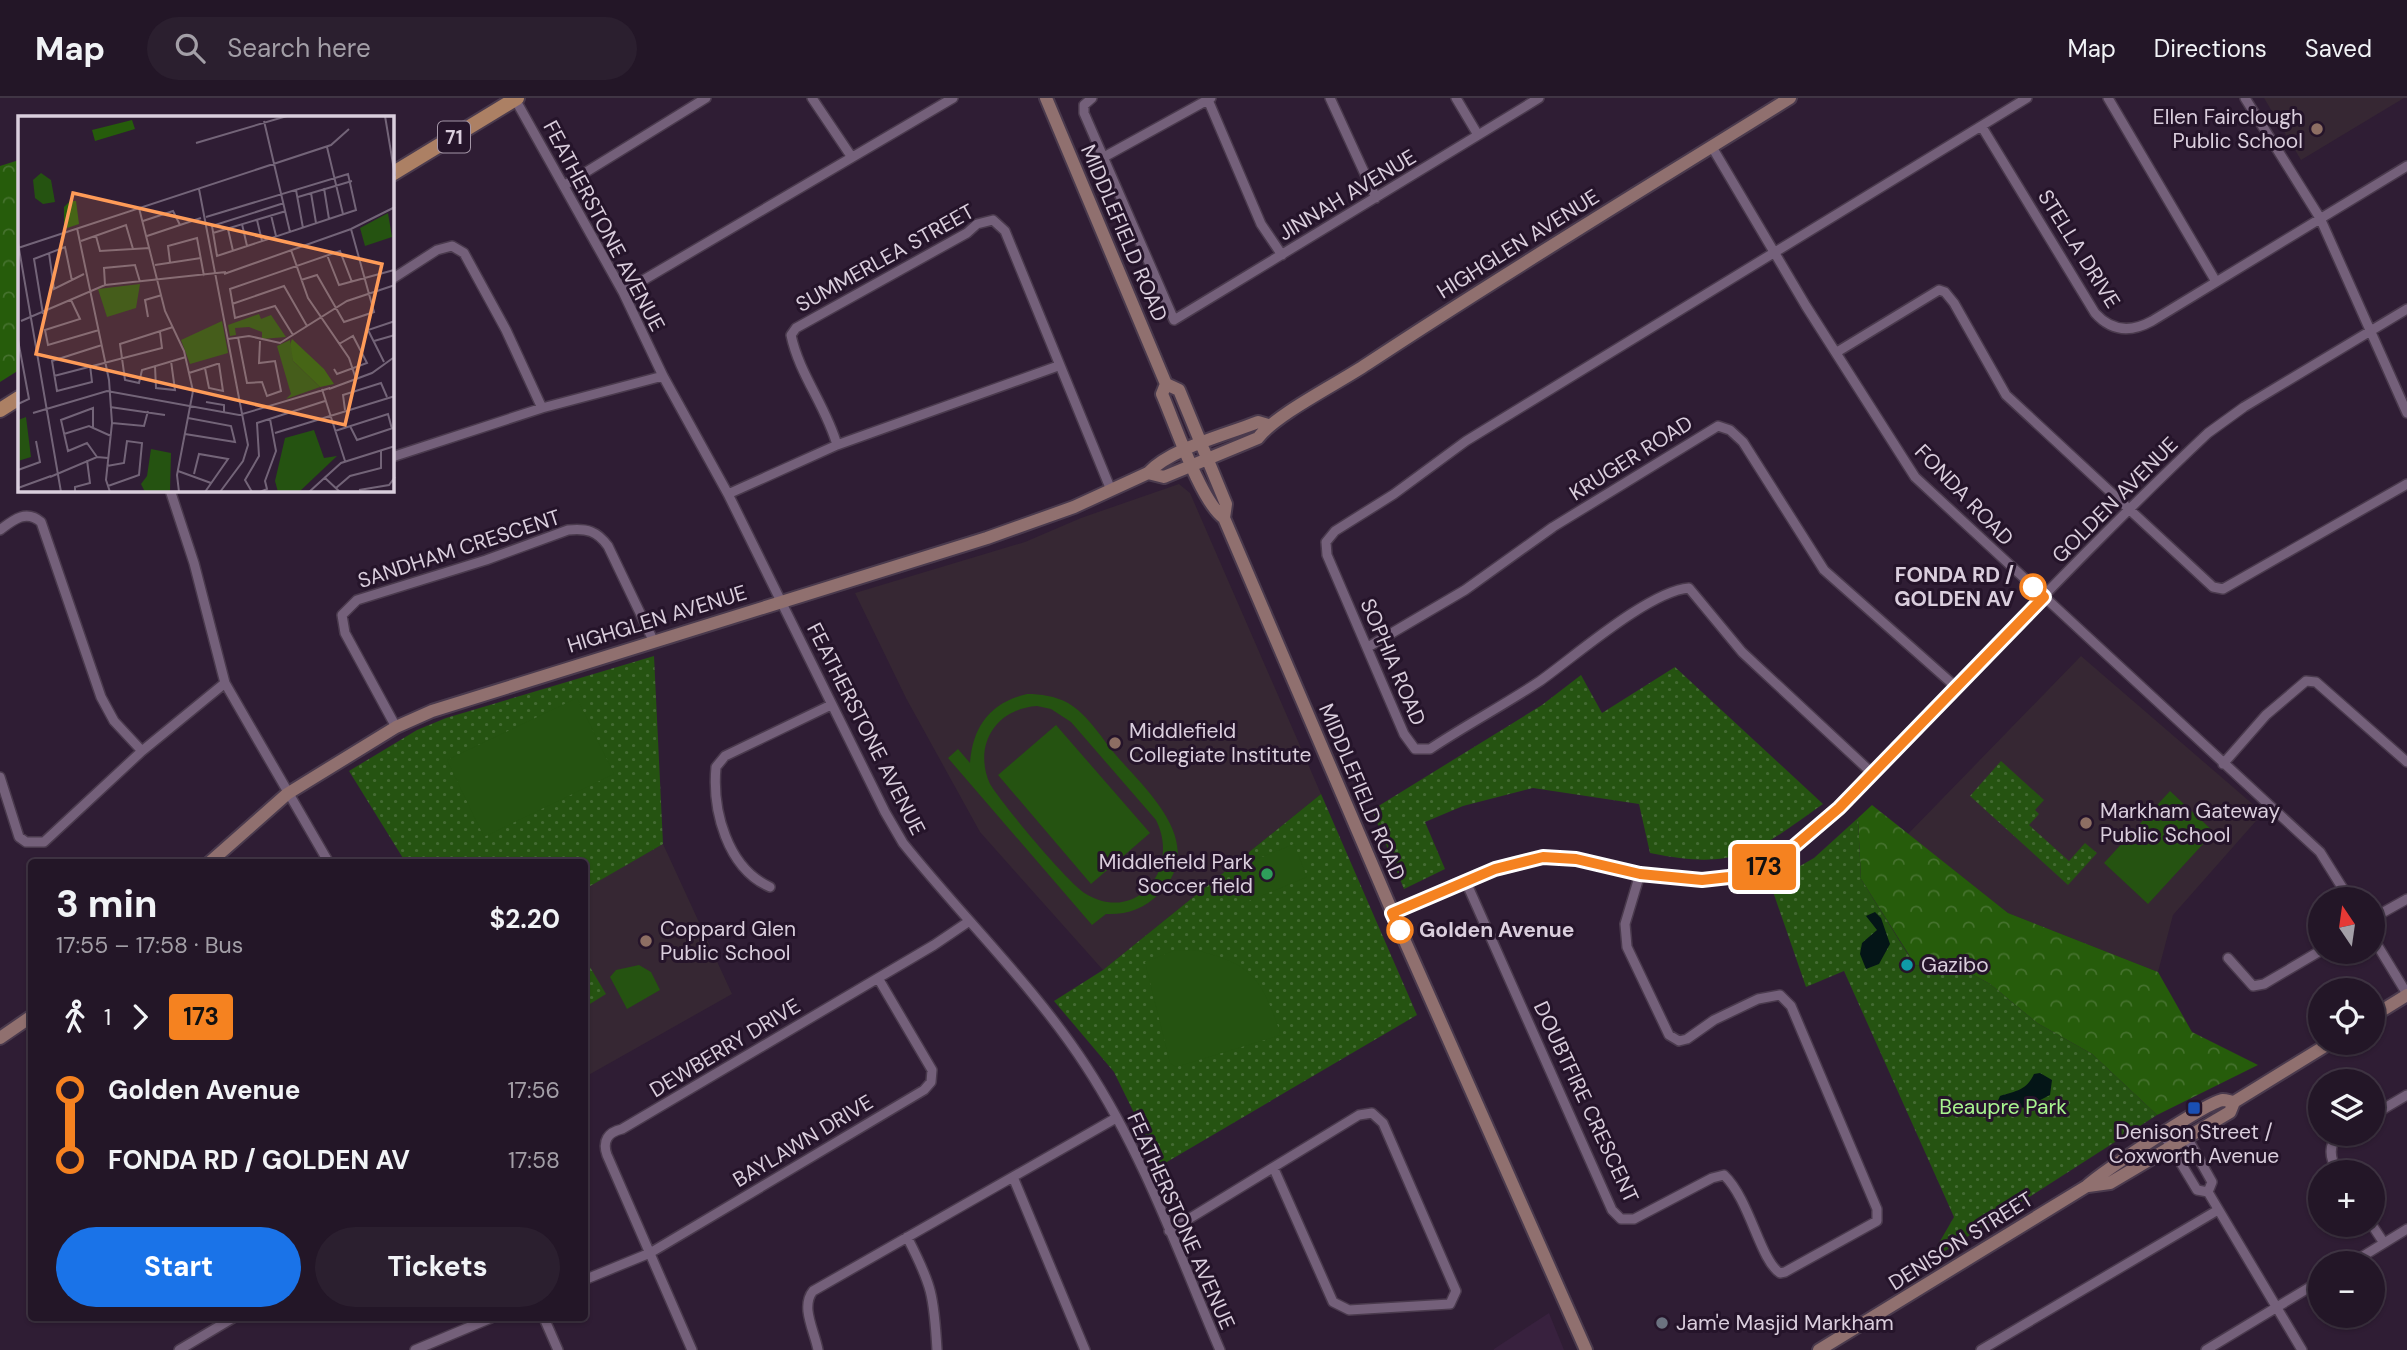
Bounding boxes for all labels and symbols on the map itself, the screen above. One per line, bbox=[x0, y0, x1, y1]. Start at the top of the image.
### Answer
place label: Ellen Fairclough Public School bbox=[2153, 103, 2303, 155]
inset map bbox=[18, 116, 394, 492]
street label: FEATHERSTONE AVENUE bbox=[537, 116, 671, 336]
road number: 71 bbox=[438, 121, 470, 152]
marker: Ellen Fairclough Public School bbox=[2309, 121, 2325, 137]
street label: MIDDLEFIELD ROAD bbox=[1074, 140, 1174, 326]
street label: JINNAH AVENUE bbox=[1273, 143, 1421, 247]
street label: HIGHGLEN AVENUE bbox=[1432, 183, 1604, 305]
street label: STELLA DRIVE bbox=[2031, 184, 2127, 314]
street label: SUMMERLEA STREET bbox=[791, 197, 979, 319]
street label: KRUGER ROAD bbox=[1564, 409, 1698, 507]
street label: GOLDEN AVENUE bbox=[2046, 431, 2184, 569]
street label: FONDA ROAD bbox=[1908, 438, 2020, 552]
street label: SANDHAM CRESCENT bbox=[354, 503, 564, 595]
place label: FONDA RD / GOLDEN AV bbox=[1894, 561, 2014, 613]
marker: FONDA RD / GOLDEN AV bbox=[2020, 574, 2046, 600]
street label: HIGHGLEN AVENUE bbox=[564, 578, 750, 660]
street label: SOPHIA ROAD bbox=[1354, 594, 1432, 730]
street label: FEATHERSTONE AVENUE bbox=[800, 618, 932, 840]
street label: MIDDLEFIELD ROAD bbox=[1312, 699, 1412, 885]
place label: Middlefield Collegiate Institute bbox=[1129, 717, 1312, 769]
marker: Middlefield Collegiate Institute bbox=[1107, 735, 1123, 751]
place label: Markham Gateway Public School bbox=[2100, 797, 2280, 849]
marker: Markham Gateway Public School bbox=[2078, 815, 2094, 831]
line badge: 173 bbox=[1724, 844, 1804, 890]
place label: Middlefield Park Soccer field bbox=[1099, 848, 1253, 900]
marker: Middlefield Park Soccer field bbox=[1259, 866, 1275, 882]
north arrow bbox=[2308, 887, 2385, 964]
place label: Coppard Glen Public School bbox=[660, 915, 796, 967]
place label: Golden Avenue bbox=[1419, 916, 1574, 944]
marker: Golden Avenue bbox=[1387, 917, 1413, 943]
marker: Coppard Glen Public School bbox=[638, 933, 654, 949]
place label: Gazibo bbox=[1921, 951, 1989, 979]
marker: Gazibo bbox=[1899, 957, 1915, 973]
street label: DEWBERRY DRIVE bbox=[644, 992, 806, 1104]
street label: DOUBTFIRE CRESCENT bbox=[1527, 997, 1645, 1208]
street label: BAYLAWN DRIVE bbox=[728, 1088, 878, 1194]
park label: Beaupre Park bbox=[1939, 1093, 2067, 1121]
marker: Denison Street / Coxworth Avenue bbox=[2186, 1100, 2202, 1116]
street label: FEATHERSTONE AVENUE bbox=[1120, 1108, 1242, 1334]
place label: Denison Street / Coxworth Avenue bbox=[2109, 1118, 2279, 1170]
street label: DENISON STREET bbox=[1883, 1185, 2039, 1297]
place label: Jam'e Masjid Markham bbox=[1676, 1309, 1894, 1337]
marker: Jam'e Masjid Markham bbox=[1654, 1315, 1670, 1331]

